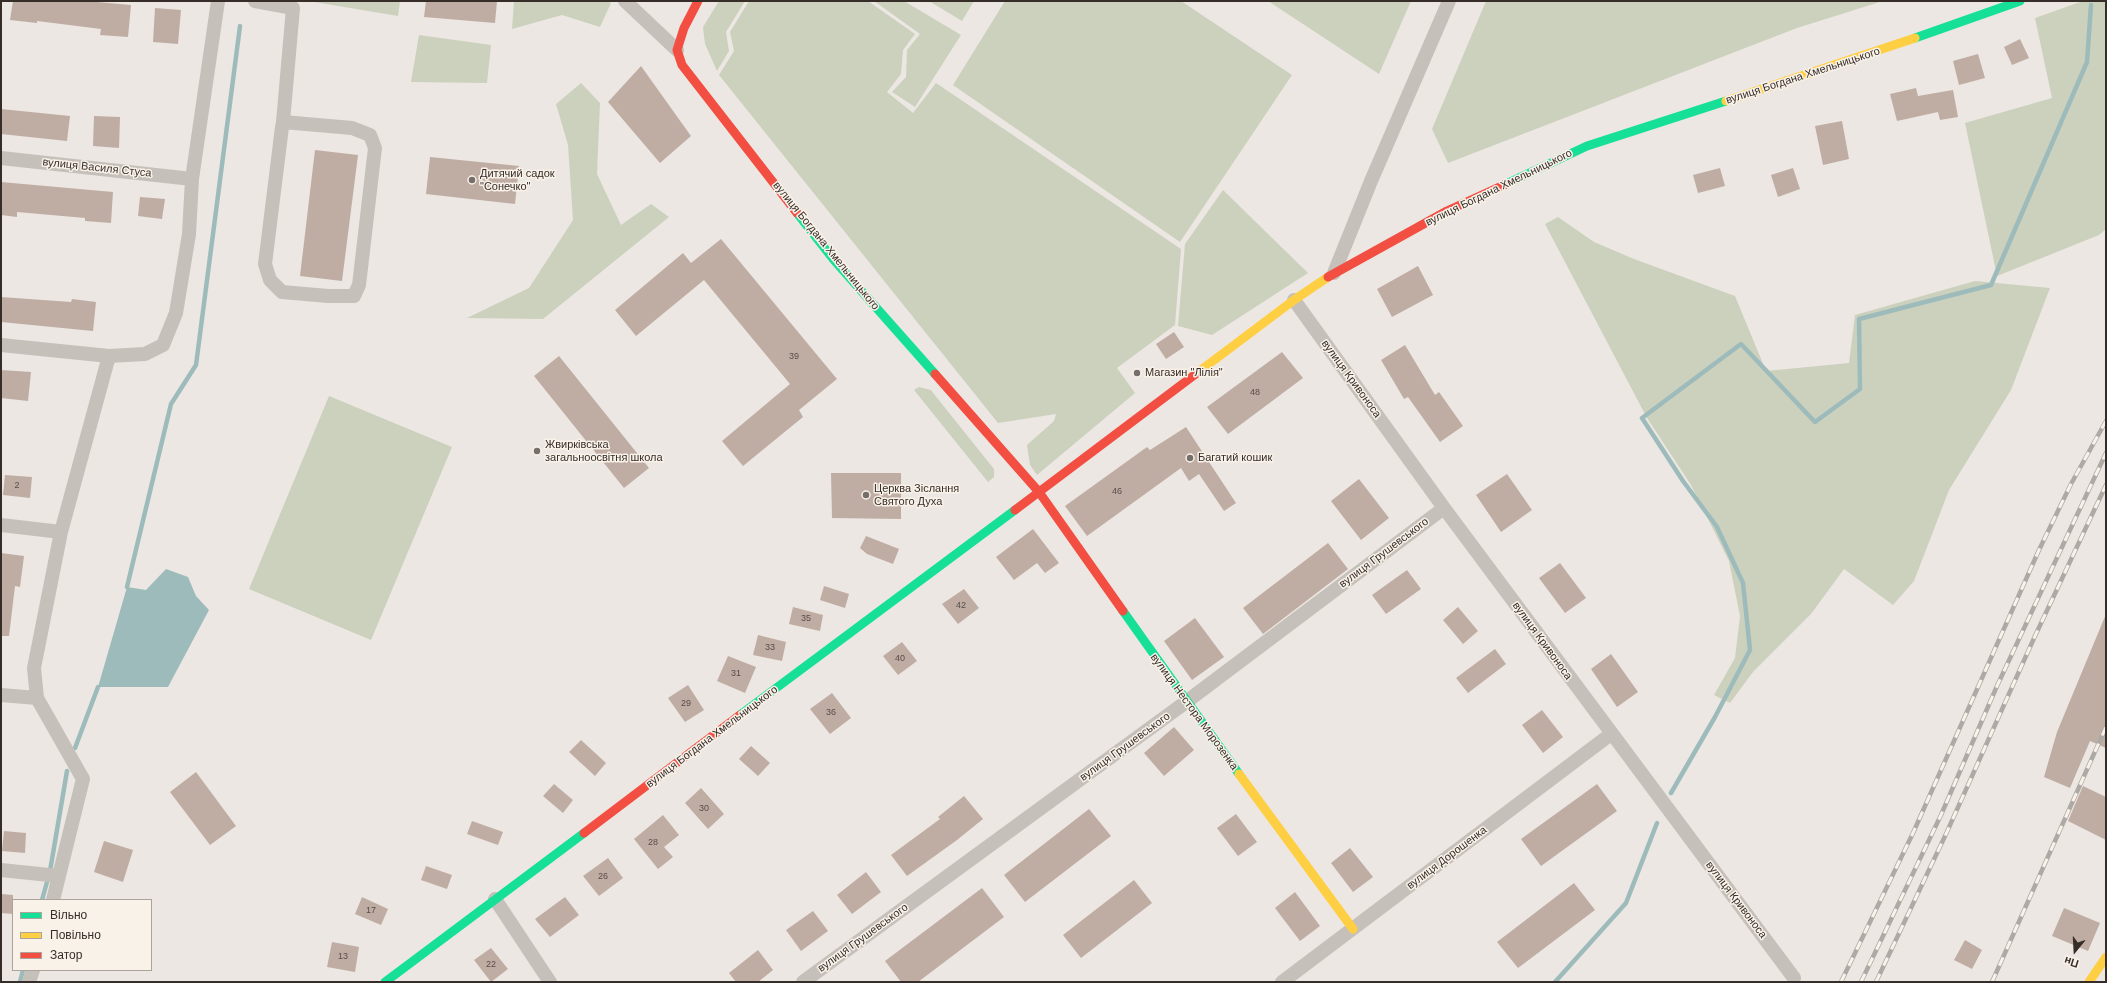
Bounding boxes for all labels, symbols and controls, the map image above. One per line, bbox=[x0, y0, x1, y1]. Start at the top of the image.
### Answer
street label: вулиця Богдана Хмельницького bbox=[1724, 45, 1882, 107]
street label: вулиця Богдана Хмельницького bbox=[1424, 147, 1574, 229]
street label: вулиця Василя Стуса bbox=[42, 156, 152, 180]
place label: Дитячий садок "Сонечко" bbox=[480, 167, 555, 193]
marker: Дитячий садок "Сонечко" bbox=[467, 175, 477, 185]
street label: вулиця Богдана Хмельницького bbox=[770, 179, 882, 313]
street label: вулиця Кривоноса bbox=[1318, 337, 1384, 421]
house number: 39 bbox=[789, 352, 799, 362]
place label: Магазин "Лілія" bbox=[1145, 366, 1223, 380]
marker: Магазин "Лілія" bbox=[1132, 368, 1142, 378]
house number: 48 bbox=[1250, 388, 1260, 398]
place label: Жвирківська загальноосвітня школа bbox=[545, 438, 663, 464]
marker: Жвирківська загальноосвітня школа bbox=[532, 446, 542, 456]
place label: Багатий кошик bbox=[1198, 451, 1272, 465]
marker: Багатий кошик bbox=[1185, 453, 1195, 463]
house number: 2 bbox=[14, 481, 20, 491]
place label: Церква Зіслання Святого Духа bbox=[874, 482, 959, 508]
house number: 46 bbox=[1112, 487, 1122, 497]
marker: Церква Зіслання Святого Духа bbox=[861, 490, 871, 500]
street label: вулиця Грушевського bbox=[1337, 515, 1431, 591]
street label: вулиця Кривоноса bbox=[1509, 599, 1575, 683]
house number: 42 bbox=[956, 601, 966, 611]
house number: 35 bbox=[801, 614, 811, 624]
house number: 33 bbox=[765, 643, 775, 653]
street label: вулиця Нестора Морозенка bbox=[1147, 651, 1241, 773]
house number: 40 bbox=[895, 654, 905, 664]
house number: 31 bbox=[731, 669, 741, 679]
street label: вулиця Богдана Хмельницького bbox=[644, 683, 780, 791]
house number: 29 bbox=[681, 699, 691, 709]
house number: 36 bbox=[826, 708, 836, 718]
street label: вулиця Грушевського bbox=[1077, 710, 1173, 784]
house number: 30 bbox=[699, 804, 709, 814]
street label: вулиця Дорошенка bbox=[1404, 824, 1490, 892]
house number: 28 bbox=[648, 838, 658, 848]
street label: вулиця Кривоноса bbox=[1703, 859, 1769, 941]
house number: 26 bbox=[598, 872, 608, 882]
legend bbox=[12, 899, 152, 971]
street label: вулиця Грушевського bbox=[815, 901, 911, 975]
house number: 17 bbox=[366, 906, 376, 916]
text: Вільно bbox=[50, 908, 87, 922]
text: Повільно bbox=[50, 928, 101, 942]
north arrow bbox=[2055, 931, 2095, 971]
text: Затор bbox=[50, 948, 82, 962]
house number: 13 bbox=[338, 952, 348, 962]
text: Пн bbox=[2063, 954, 2080, 970]
house number: 22 bbox=[486, 960, 496, 970]

